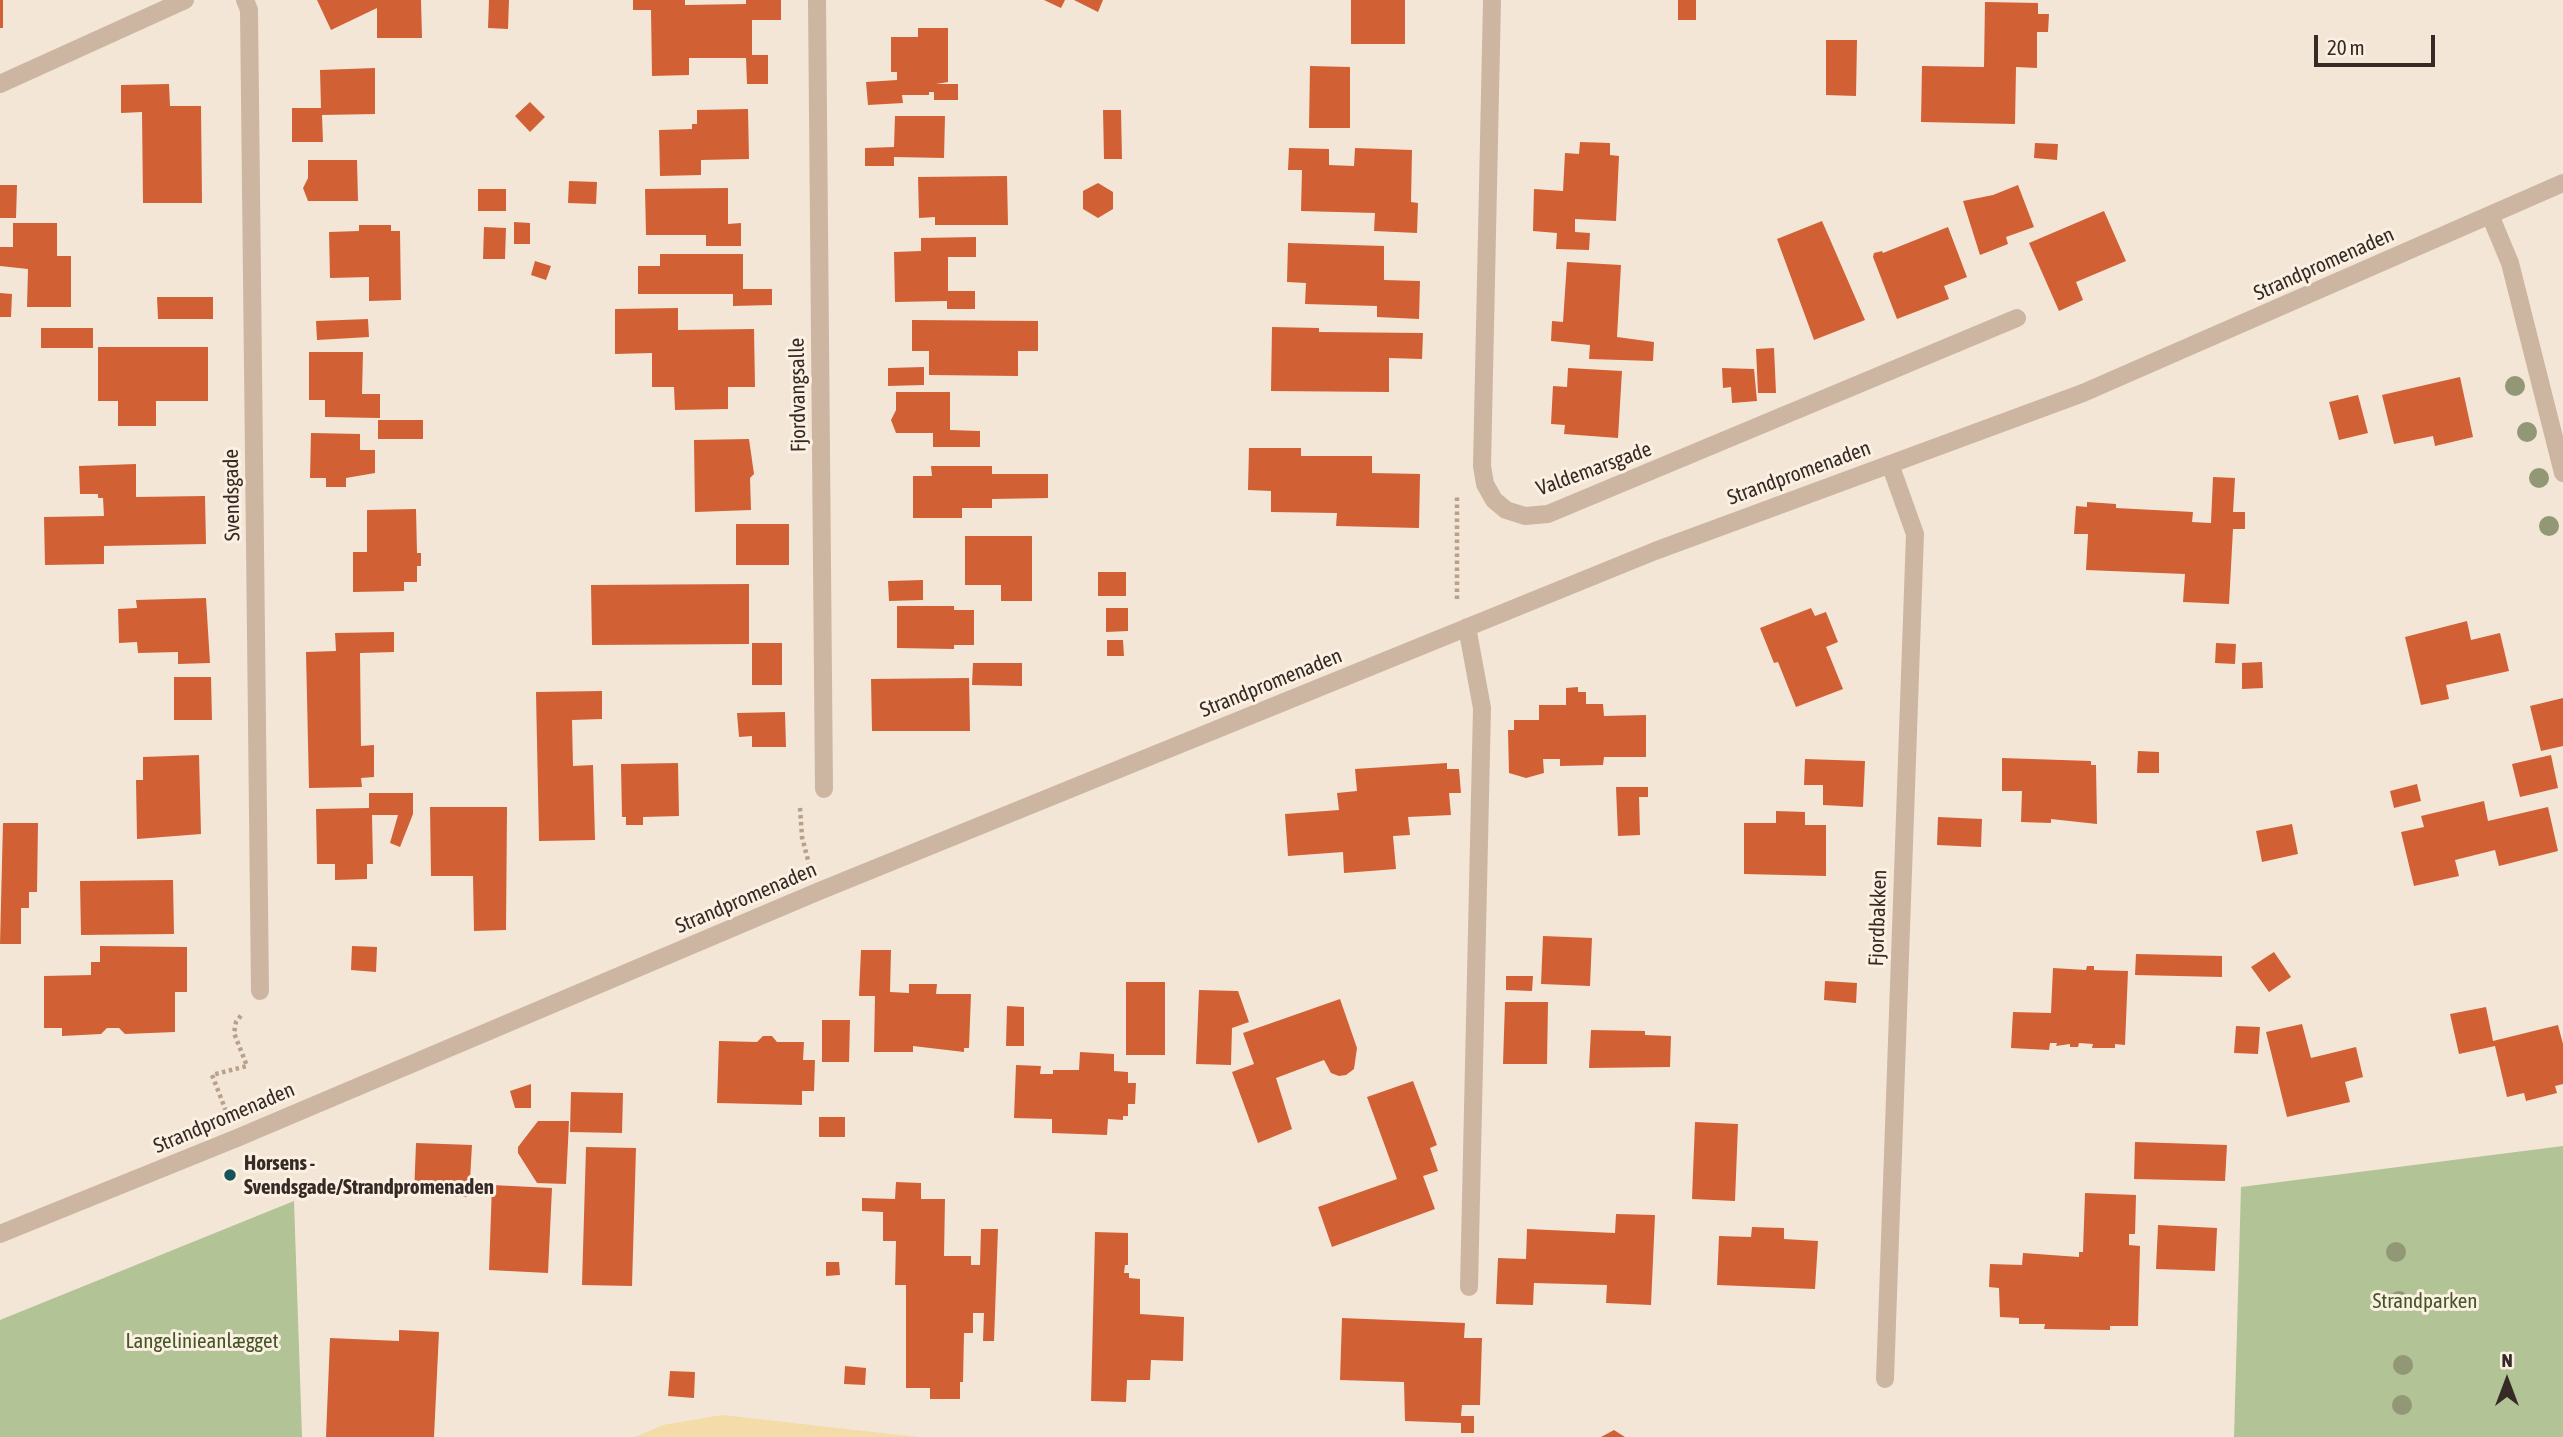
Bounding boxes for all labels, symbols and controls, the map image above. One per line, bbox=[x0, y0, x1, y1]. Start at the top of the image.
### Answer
scale bar bbox=[2318, 21, 2439, 65]
text: 20 m bbox=[2327, 35, 2365, 59]
street label: Strandpromenaden bbox=[2250, 222, 2398, 306]
street label: Fjordvangsalle bbox=[784, 338, 812, 452]
street label: Strandpromenaden bbox=[1724, 435, 1874, 511]
street label: Valdemarsgade bbox=[1533, 437, 1655, 501]
street label: Svendsgade bbox=[219, 449, 245, 541]
street label: Strandpromenaden bbox=[1196, 643, 1346, 723]
street label: Strandpromenaden bbox=[672, 857, 820, 939]
street label: Fjordbakken bbox=[1864, 869, 1892, 967]
street label: Strandpromenaden bbox=[150, 1077, 298, 1159]
place label: Horsens - Svendsgade/Strandpromenaden bbox=[244, 1150, 494, 1200]
marker: Horsens - Svendsgade/Strandpromenaden bbox=[222, 1167, 238, 1183]
park label: Strandparken bbox=[2373, 1288, 2477, 1314]
park label: Langelinieanlægget bbox=[125, 1328, 279, 1354]
north arrow bbox=[2472, 1346, 2542, 1416]
text: N bbox=[2501, 1349, 2513, 1371]

